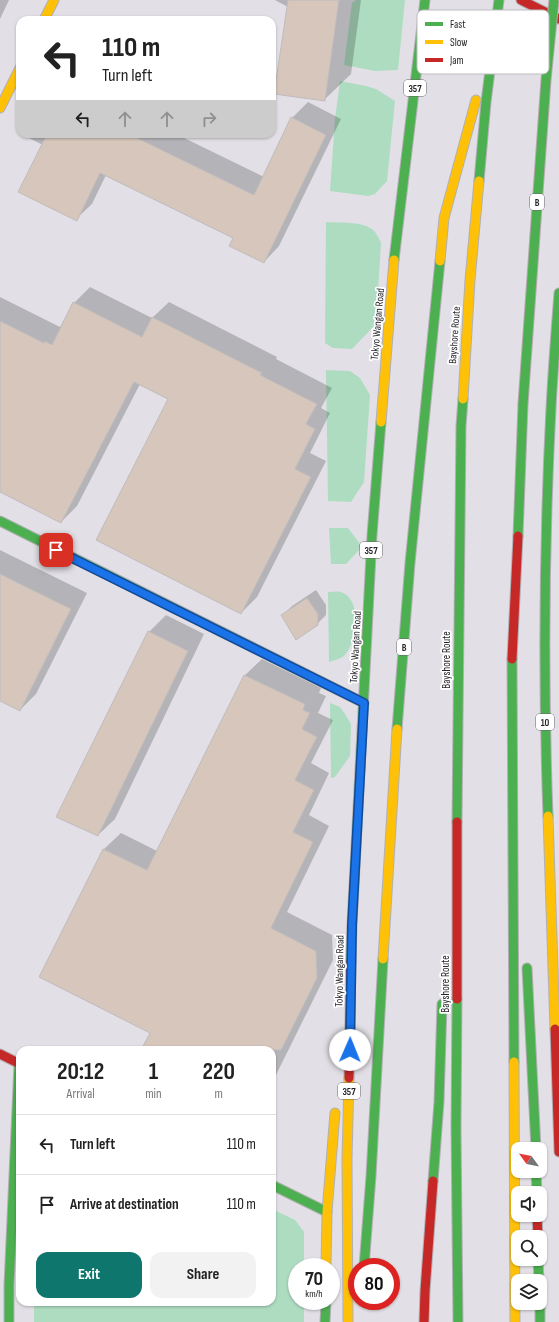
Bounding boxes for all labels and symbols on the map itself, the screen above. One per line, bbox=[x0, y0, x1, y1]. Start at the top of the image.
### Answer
legend bbox=[417, 10, 549, 74]
text: Fast bbox=[450, 18, 466, 31]
text: Slow bbox=[450, 36, 467, 49]
text: Jam bbox=[449, 54, 464, 67]
road number: 357 bbox=[404, 80, 426, 96]
road number: B bbox=[530, 194, 544, 210]
street label: Tokyo Wangan Road bbox=[368, 287, 387, 361]
street label: Bayshore Route bbox=[446, 306, 463, 364]
pin bbox=[39, 533, 73, 567]
road number: 357 bbox=[360, 542, 382, 558]
street label: Tokyo Wangan Road bbox=[347, 610, 364, 683]
street label: Bayshore Route bbox=[440, 631, 453, 689]
road number: B bbox=[397, 639, 411, 655]
road number: 10 bbox=[536, 714, 554, 730]
street label: Tokyo Wangan Road bbox=[332, 934, 347, 1007]
street label: Bayshore Route bbox=[439, 955, 452, 1013]
position arrow bbox=[329, 1029, 371, 1071]
road number: 357 bbox=[338, 1083, 360, 1099]
north arrow bbox=[511, 1142, 547, 1178]
speed limit sign: 80 bbox=[348, 1258, 400, 1310]

